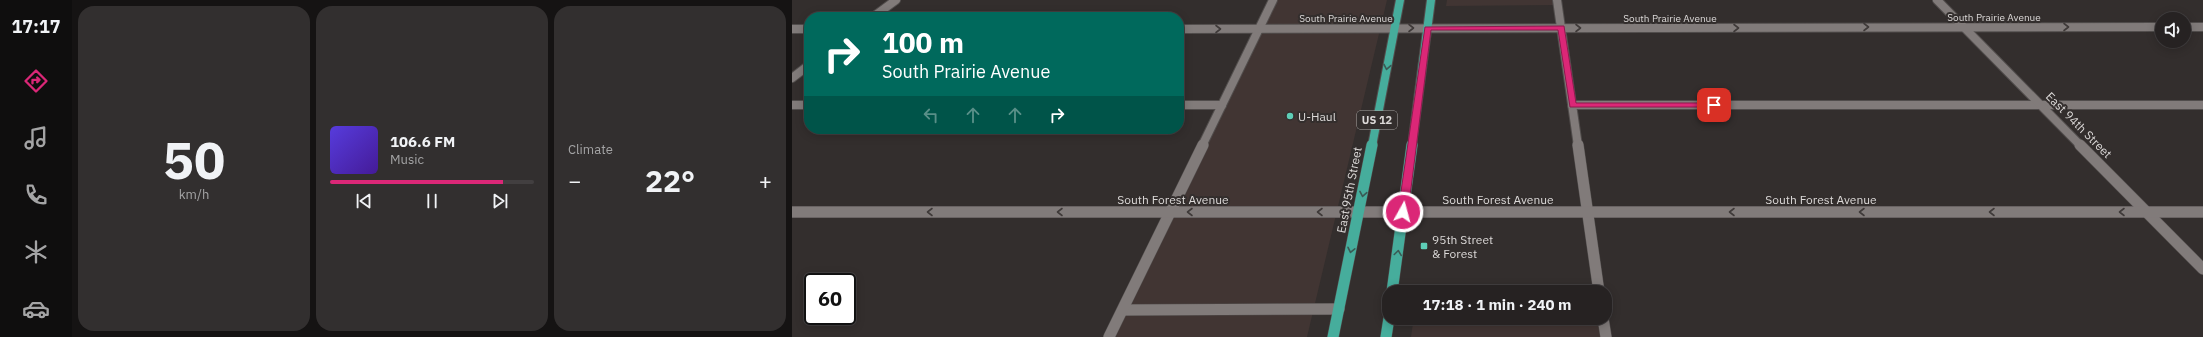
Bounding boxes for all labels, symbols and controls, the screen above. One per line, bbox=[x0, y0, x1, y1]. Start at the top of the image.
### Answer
street label: South Prairie Avenue bbox=[1947, 11, 2041, 24]
street label: South Prairie Avenue bbox=[1299, 12, 1393, 25]
street label: South Prairie Avenue bbox=[1623, 12, 1717, 25]
map controls bbox=[2155, 12, 2191, 48]
button: sound bbox=[2155, 12, 2191, 48]
text: 17:17 bbox=[11, 15, 61, 38]
one-way arrow bbox=[1863, 23, 1869, 31]
one-way arrow bbox=[2063, 23, 2069, 31]
text: 100 m bbox=[882, 24, 964, 61]
one-way arrow bbox=[1408, 24, 1414, 32]
one-way arrow bbox=[1575, 24, 1581, 32]
one-way arrow bbox=[1733, 24, 1739, 32]
one-way arrow bbox=[1215, 25, 1221, 33]
icon: right bbox=[816, 28, 868, 80]
text: South Prairie Avenue bbox=[882, 60, 1050, 83]
one-way arrow bbox=[1383, 63, 1392, 70]
icon: directions bbox=[22, 67, 50, 95]
pin bbox=[1697, 88, 1731, 122]
street label: East 94th Street bbox=[2043, 89, 2115, 161]
icon: arrive bbox=[1703, 94, 1725, 116]
icon: left bbox=[920, 104, 942, 126]
icon: ahead bbox=[962, 104, 984, 126]
icon: ahead bbox=[1004, 104, 1026, 126]
icon: right bbox=[1046, 104, 1068, 126]
place label: U-Haul bbox=[1298, 109, 1336, 124]
marker: U-Haul bbox=[1285, 111, 1295, 121]
road number: US 12 bbox=[1357, 111, 1397, 129]
icon: music bbox=[22, 124, 50, 152]
text: 50 bbox=[163, 126, 225, 193]
text: 106.6 FM bbox=[390, 132, 455, 151]
text: Climate bbox=[568, 141, 613, 158]
street label: East 95th Street bbox=[1333, 146, 1365, 234]
text: Music bbox=[390, 151, 424, 168]
text: 22° bbox=[645, 161, 695, 200]
text: − bbox=[568, 166, 581, 195]
text: + bbox=[759, 166, 772, 195]
icon: phone bbox=[22, 181, 50, 209]
text: km/h bbox=[179, 186, 209, 203]
icon: previous bbox=[353, 190, 375, 212]
icon: pause bbox=[421, 190, 443, 212]
icon: next bbox=[489, 190, 511, 212]
one-way arrow bbox=[1359, 191, 1367, 197]
position arrow bbox=[1382, 191, 1424, 233]
street label: South Forest Avenue bbox=[1117, 192, 1229, 207]
street label: South Forest Avenue bbox=[1442, 192, 1554, 207]
street label: South Forest Avenue bbox=[1765, 192, 1877, 207]
one-way arrow bbox=[927, 208, 933, 216]
one-way arrow bbox=[1057, 208, 1063, 216]
one-way arrow bbox=[1187, 208, 1193, 216]
one-way arrow bbox=[1317, 208, 1323, 216]
one-way arrow bbox=[1729, 208, 1735, 216]
one-way arrow bbox=[1859, 208, 1865, 216]
one-way arrow bbox=[1989, 208, 1995, 216]
one-way arrow bbox=[2119, 208, 2125, 216]
place label: 95th Street & Forest bbox=[1432, 232, 1493, 261]
icon: climate bbox=[22, 238, 50, 266]
marker: 95th Street & Forest bbox=[1419, 241, 1429, 251]
one-way arrow bbox=[1348, 247, 1356, 253]
one-way arrow bbox=[1393, 250, 1402, 256]
speed limit sign: 60 bbox=[804, 273, 856, 325]
icon: car bbox=[22, 295, 50, 323]
text: 17:18 · 1 min · 240 m bbox=[1423, 295, 1571, 314]

